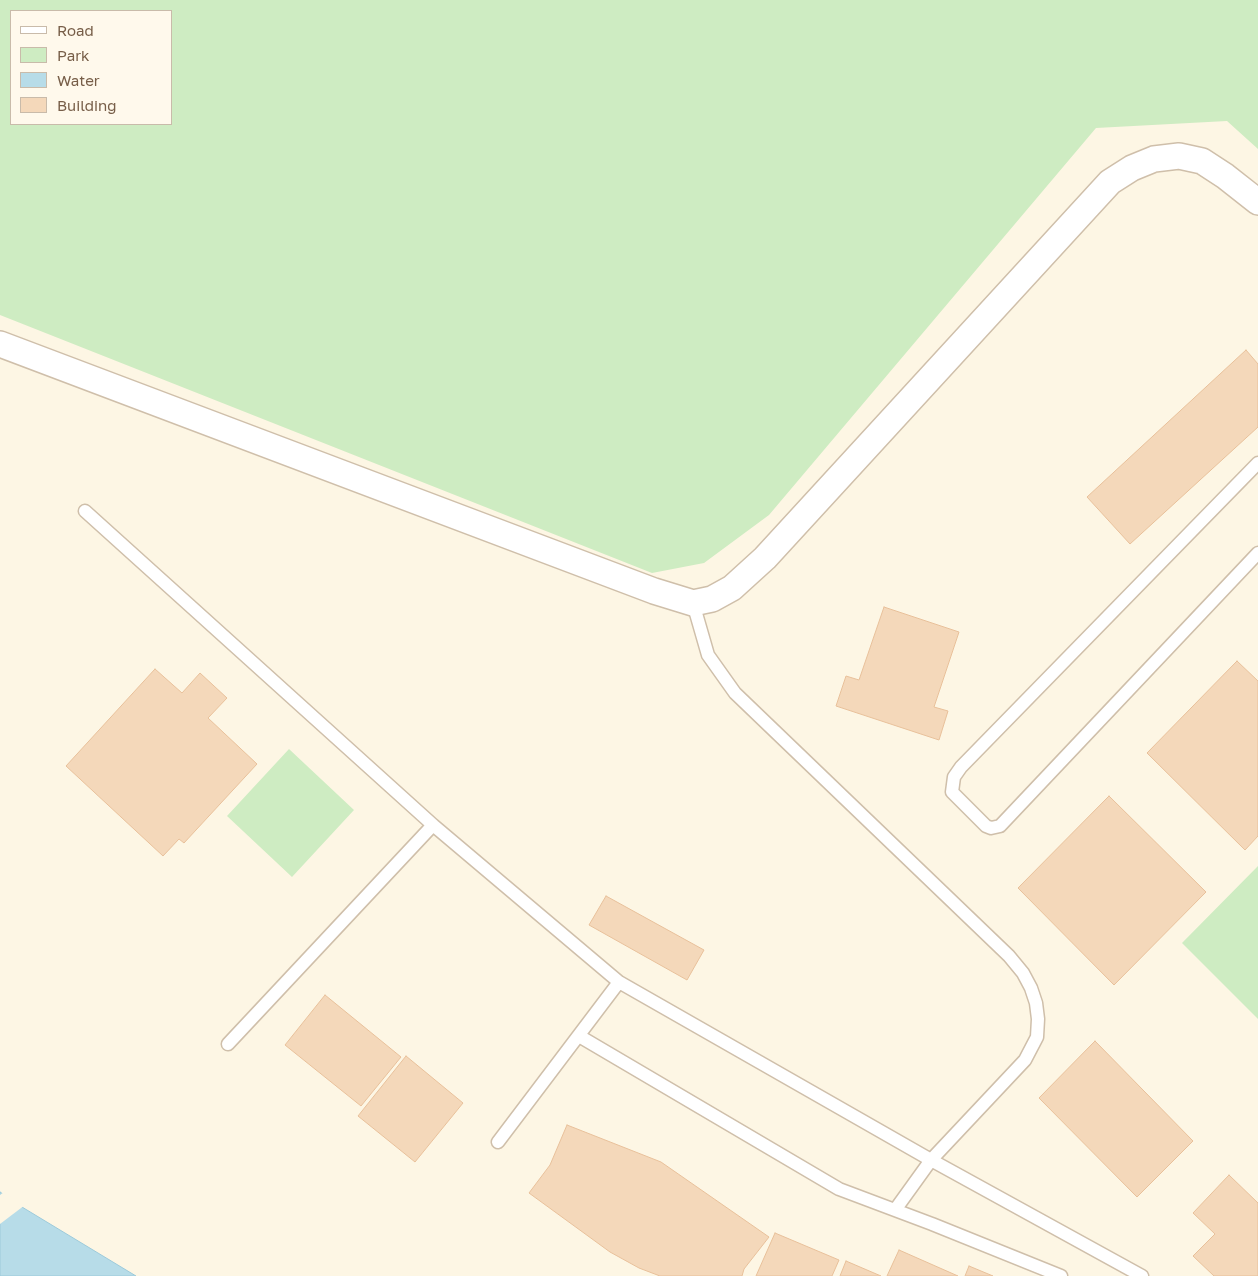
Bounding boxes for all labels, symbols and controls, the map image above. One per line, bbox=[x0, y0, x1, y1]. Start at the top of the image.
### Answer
legend bbox=[10, 10, 172, 125]
text: Road bbox=[57, 21, 94, 39]
text: Park bbox=[57, 46, 89, 64]
text: Water bbox=[57, 71, 100, 89]
text: Building bbox=[57, 96, 117, 114]

